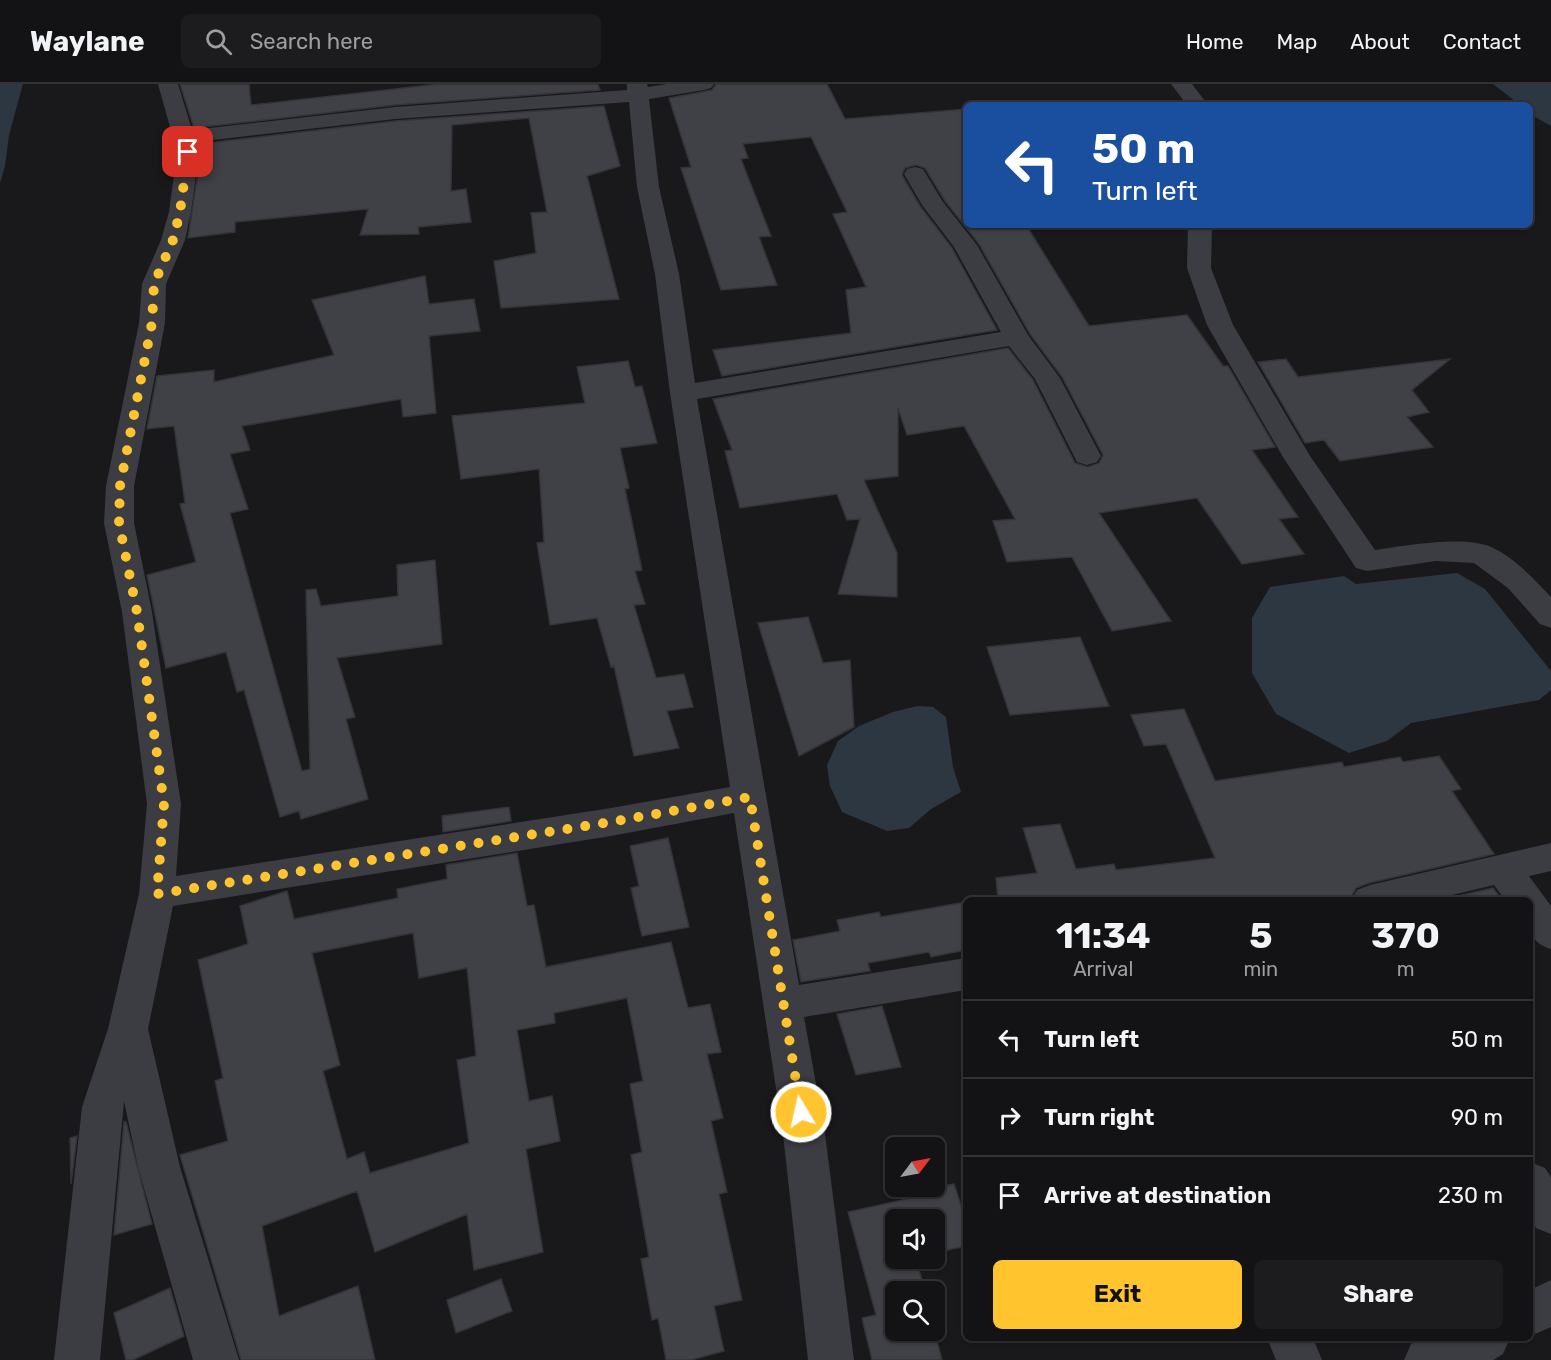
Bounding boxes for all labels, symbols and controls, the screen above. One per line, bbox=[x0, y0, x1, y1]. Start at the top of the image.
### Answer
search box bbox=[181, 14, 601, 68]
text: Waylane bbox=[30, 25, 145, 58]
icon: search bbox=[202, 25, 235, 58]
text: Search here bbox=[250, 28, 373, 55]
text: Home bbox=[1186, 29, 1243, 54]
text: Map bbox=[1276, 29, 1317, 54]
text: About bbox=[1350, 29, 1410, 54]
text: Contact bbox=[1443, 29, 1521, 54]
text: 50 m bbox=[1092, 124, 1195, 174]
pin bbox=[162, 126, 213, 177]
icon: left bbox=[993, 126, 1071, 204]
icon: arrive bbox=[171, 135, 204, 168]
text: Turn left bbox=[1092, 175, 1197, 207]
text: 11:34 bbox=[1056, 914, 1151, 957]
text: 5 bbox=[1249, 914, 1272, 957]
text: 370 bbox=[1371, 914, 1440, 957]
text: Arrival bbox=[1073, 957, 1133, 981]
text: min bbox=[1243, 957, 1278, 981]
text: m bbox=[1397, 957, 1414, 981]
icon: left bbox=[993, 1023, 1026, 1056]
text: Turn left bbox=[1044, 1026, 1139, 1053]
text: 50 m bbox=[1451, 1026, 1503, 1053]
position arrow bbox=[769, 1080, 833, 1144]
icon: right bbox=[993, 1101, 1026, 1134]
text: Turn right bbox=[1044, 1104, 1154, 1131]
text: 90 m bbox=[1451, 1104, 1503, 1131]
north arrow bbox=[885, 1137, 945, 1197]
map controls bbox=[885, 1137, 945, 1341]
icon: arrive bbox=[993, 1179, 1026, 1212]
text: Arrive at destination bbox=[1044, 1182, 1271, 1209]
text: 230 m bbox=[1438, 1182, 1503, 1209]
button: sound bbox=[885, 1209, 945, 1269]
button: Exit bbox=[993, 1260, 1242, 1329]
button: Share bbox=[1254, 1260, 1503, 1329]
button: search bbox=[885, 1281, 945, 1341]

